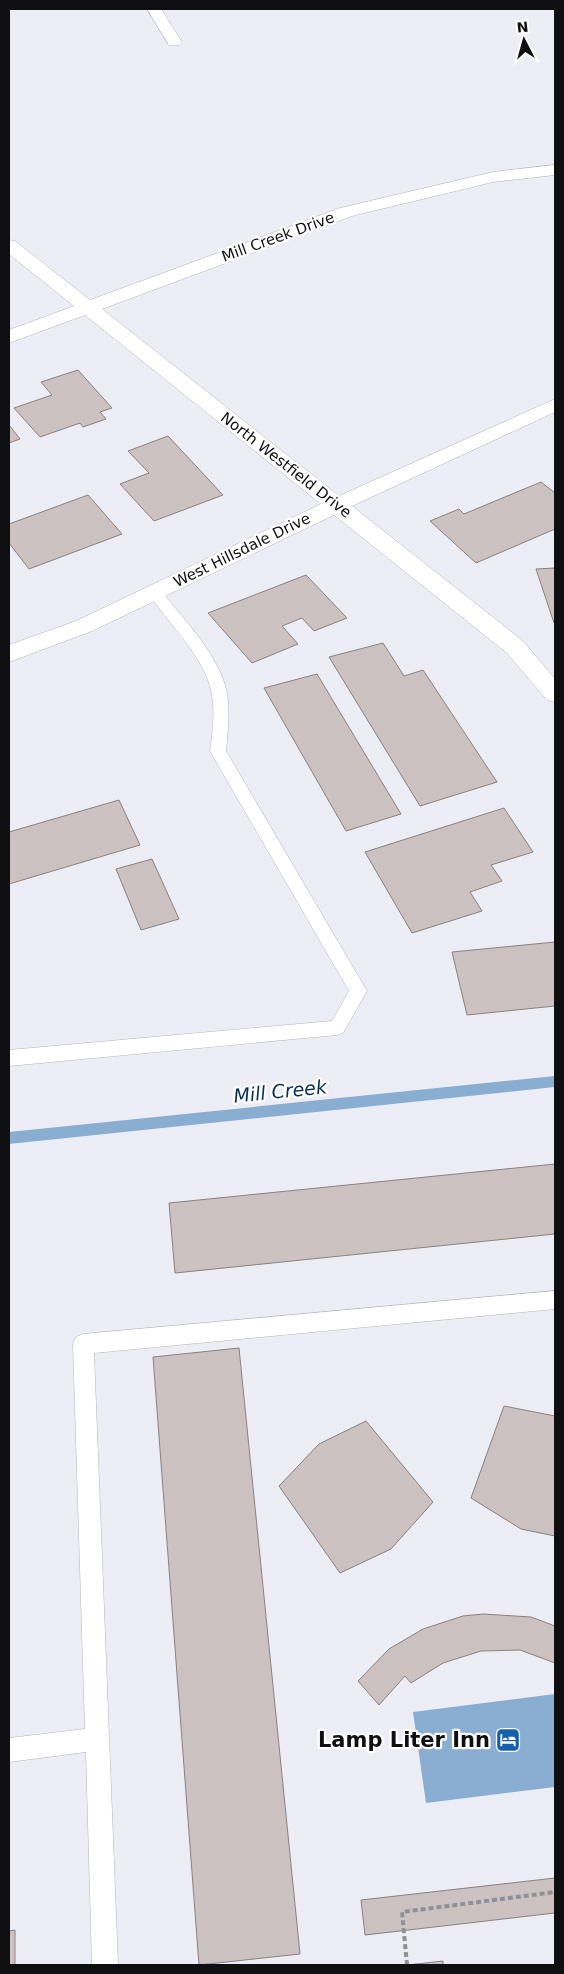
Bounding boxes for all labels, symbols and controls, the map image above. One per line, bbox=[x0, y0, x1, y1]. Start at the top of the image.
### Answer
north arrow bbox=[499, 15, 549, 65]
text: N bbox=[516, 19, 529, 36]
street label: Mill Creek Drive bbox=[219, 208, 337, 266]
street label: North Westfield Drive bbox=[217, 408, 355, 522]
street label: West Hillsdale Drive bbox=[171, 509, 313, 591]
water label: Mill Creek bbox=[232, 1075, 329, 1107]
hotel icon: Lamp Liter Inn bbox=[495, 1727, 521, 1753]
place label: Lamp Liter Inn bbox=[318, 1728, 490, 1752]

